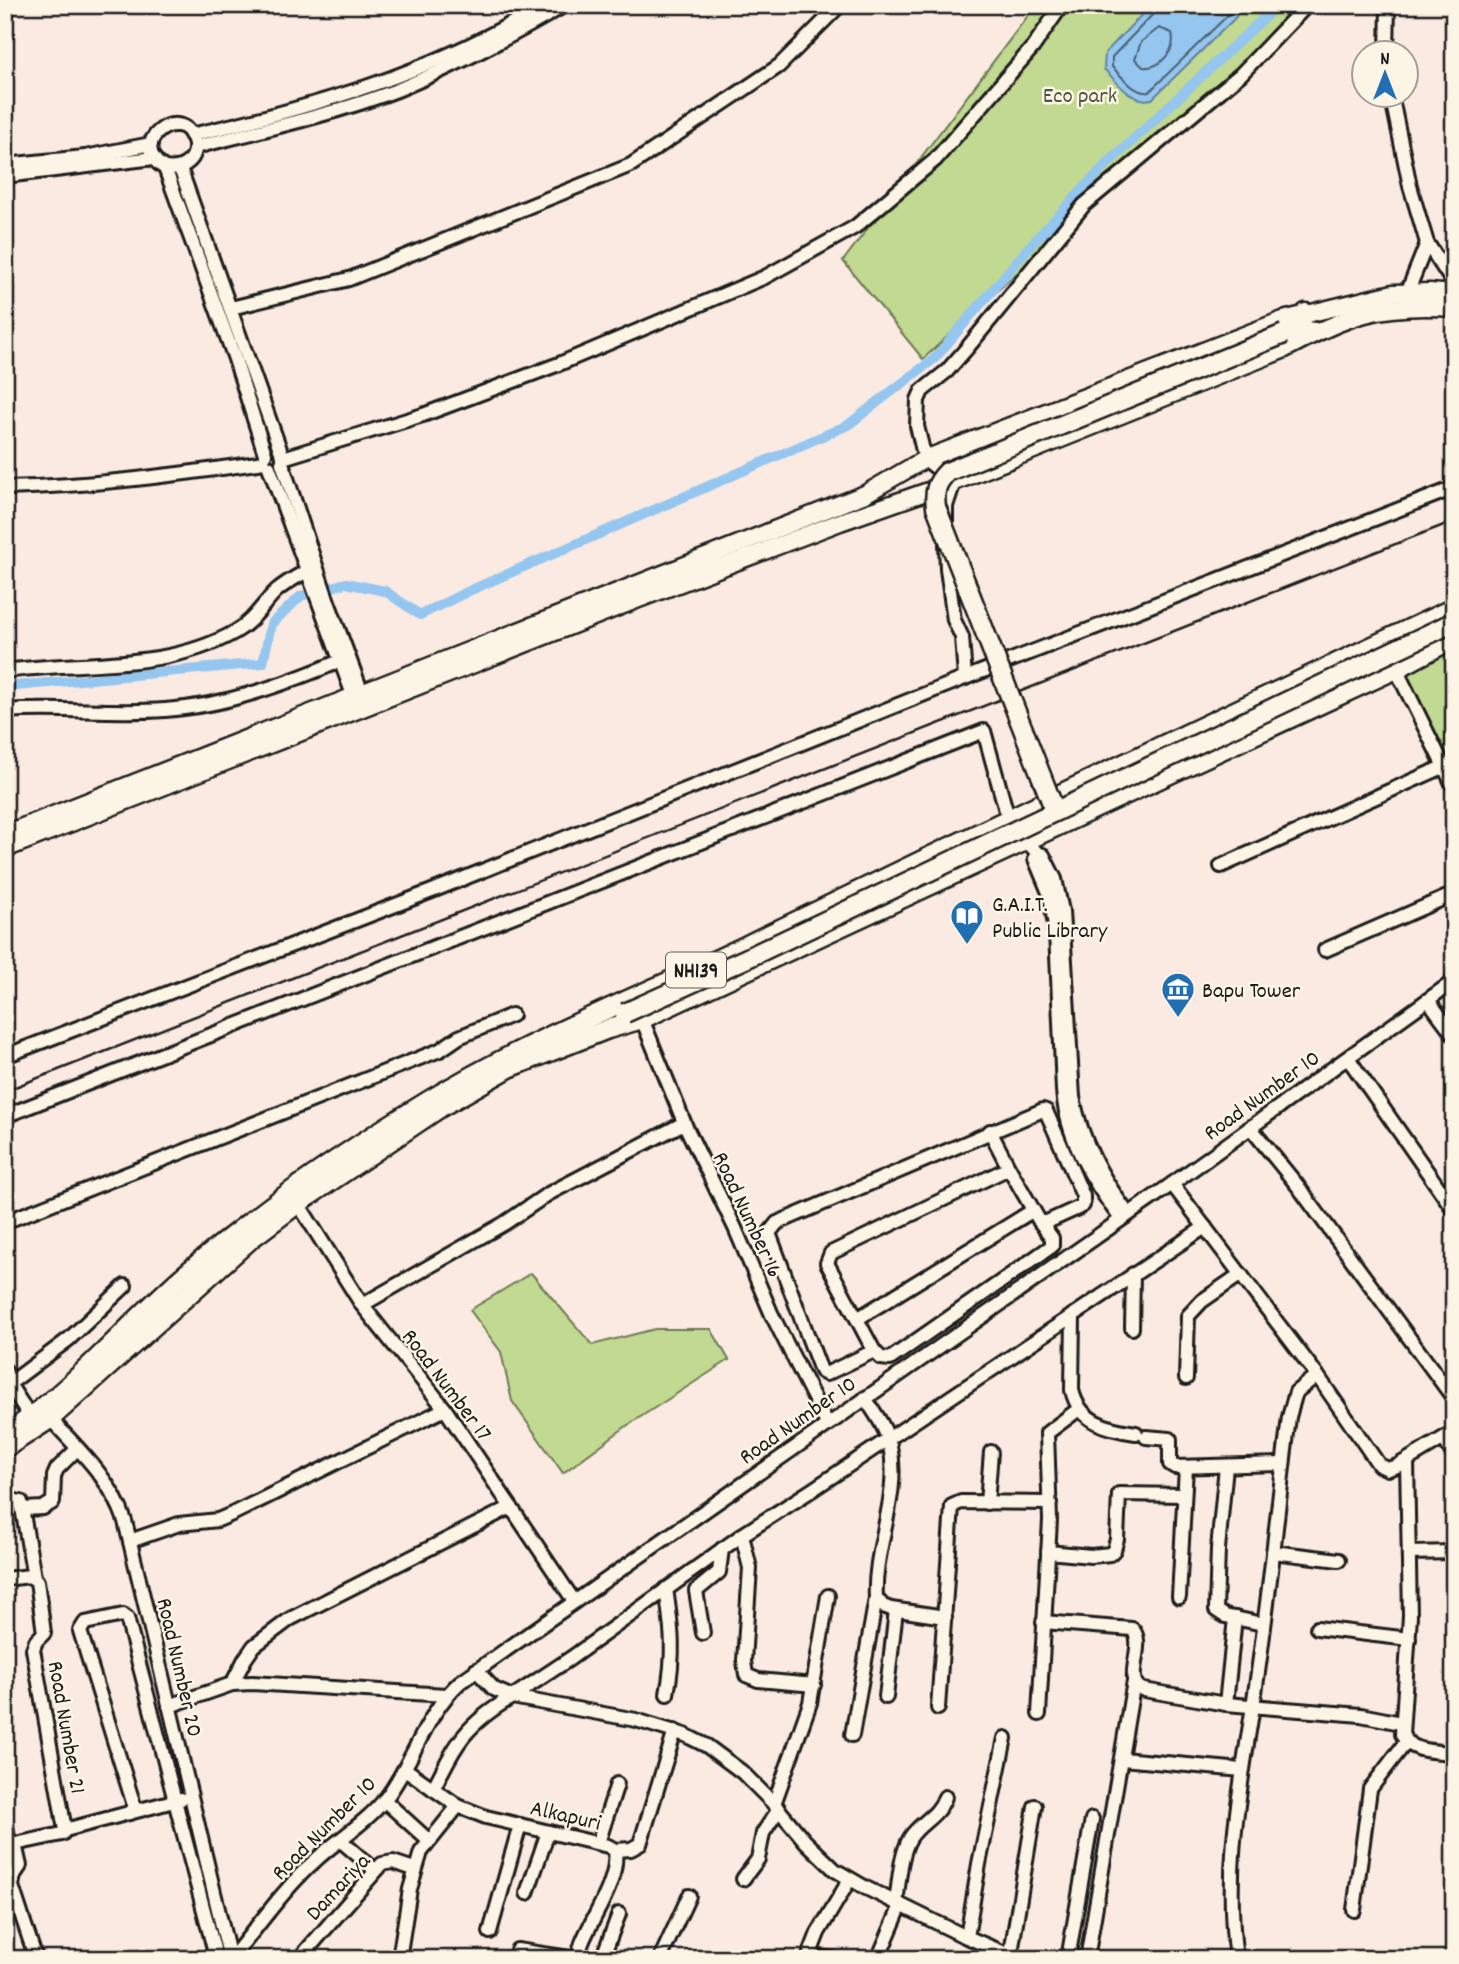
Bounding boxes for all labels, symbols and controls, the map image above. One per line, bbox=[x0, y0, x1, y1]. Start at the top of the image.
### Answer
north arrow bbox=[1350, 38, 1420, 108]
text: N bbox=[1380, 47, 1390, 74]
park label: Eco park bbox=[1043, 81, 1117, 114]
place label: G.A.I.T. Public Library bbox=[992, 890, 1108, 949]
library icon: G.A.I.T. Public Library bbox=[948, 897, 986, 946]
road number: NH139 bbox=[666, 953, 726, 988]
museum icon: Bapu Tower bbox=[1159, 970, 1197, 1019]
place label: Bapu Tower bbox=[1202, 976, 1301, 1009]
street label: Road Number 10 bbox=[1198, 1043, 1328, 1150]
street label: Road Number 16 bbox=[702, 1147, 789, 1284]
street label: Road Number 17 bbox=[392, 1323, 498, 1449]
street label: Road Number 10 bbox=[734, 1369, 865, 1475]
street label: Road Number 20 bbox=[146, 1595, 210, 1741]
street label: Road Number 21 bbox=[37, 1659, 92, 1797]
street label: Road Number 10 bbox=[265, 1769, 386, 1890]
street label: Alkapuri bbox=[527, 1793, 604, 1842]
street label: Damariya bbox=[299, 1846, 380, 1930]

